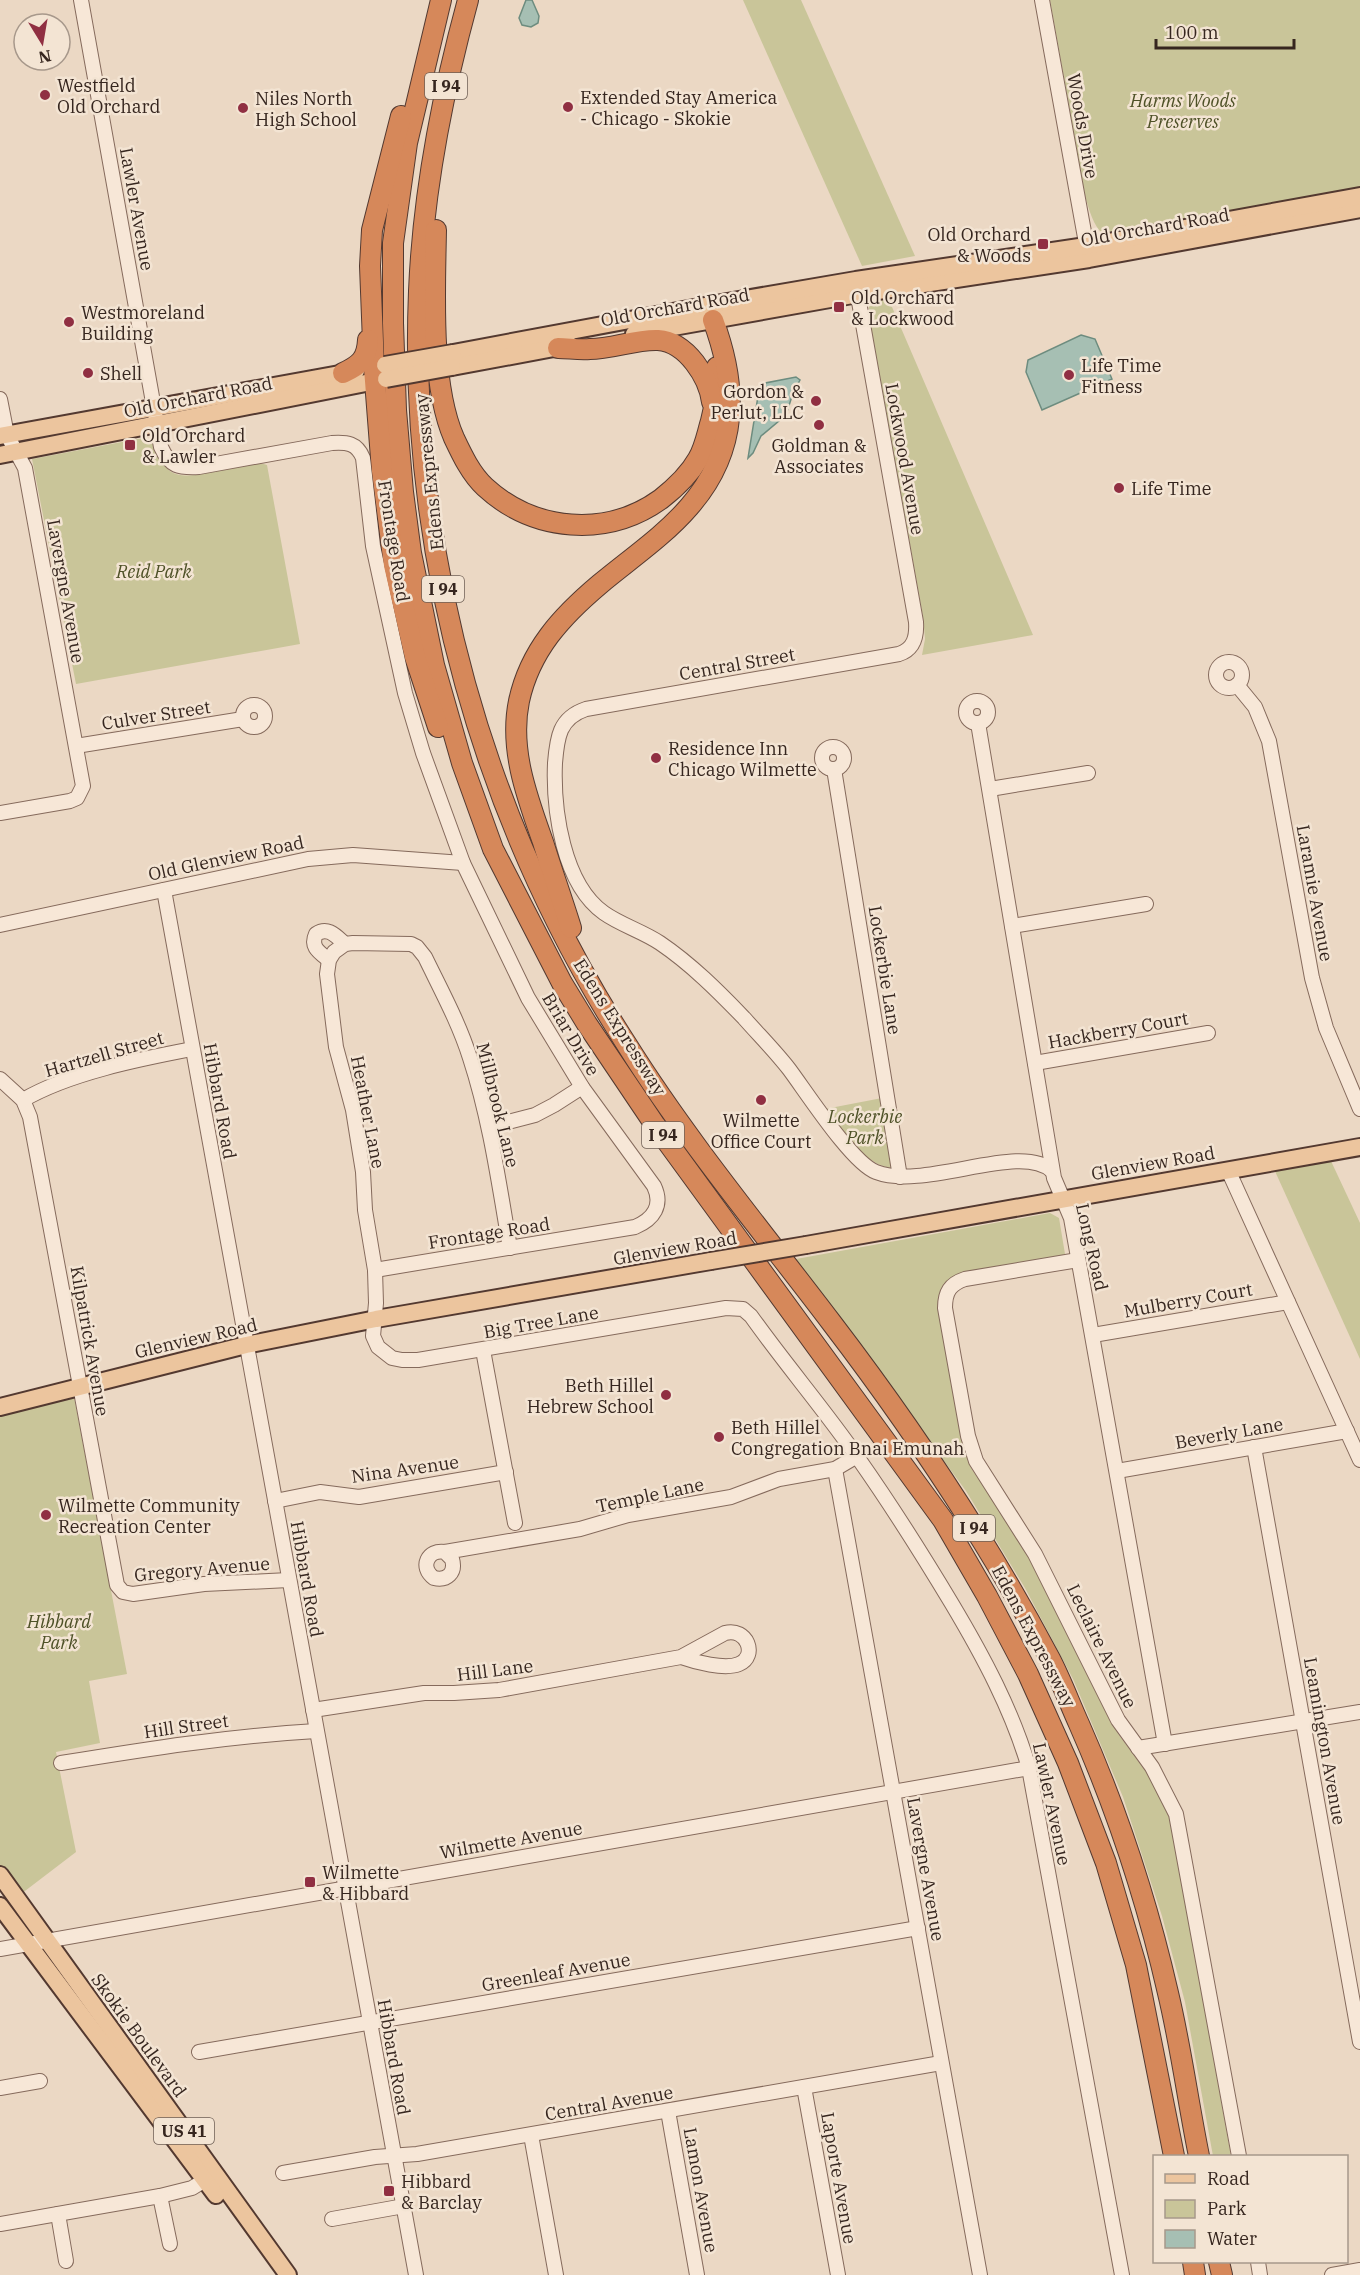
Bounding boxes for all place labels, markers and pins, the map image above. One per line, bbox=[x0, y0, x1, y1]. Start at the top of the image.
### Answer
place label: Westfield Old Orchard bbox=[57, 74, 161, 118]
place label: Extended Stay America - Chicago - Skokie bbox=[580, 86, 777, 130]
place label: Niles North High School bbox=[255, 87, 357, 131]
marker: Westfield Old Orchard bbox=[38, 88, 52, 102]
marker: Extended Stay America - Chicago - Skokie bbox=[561, 100, 575, 114]
marker: Niles North High School bbox=[236, 101, 250, 115]
place label: Old Orchard & Woods bbox=[927, 223, 1031, 267]
marker: Old Orchard & Woods bbox=[1036, 237, 1050, 251]
place label: Old Orchard & Lockwood bbox=[851, 286, 955, 330]
marker: Old Orchard & Lockwood bbox=[832, 300, 846, 314]
place label: Westmoreland Building bbox=[81, 301, 205, 345]
marker: Westmoreland Building bbox=[62, 315, 76, 329]
place label: Life Time Fitness bbox=[1081, 354, 1161, 398]
place label: Shell bbox=[100, 362, 142, 385]
marker: Shell bbox=[81, 366, 95, 380]
marker: Life Time Fitness bbox=[1062, 368, 1076, 382]
place label: Gordon & Perlut, LLC bbox=[711, 380, 804, 424]
marker: Gordon & Perlut, LLC bbox=[809, 394, 823, 408]
marker: Goldman & Associates bbox=[812, 418, 826, 432]
place label: Old Orchard & Lawler bbox=[142, 424, 246, 468]
place label: Goldman & Associates bbox=[772, 434, 867, 478]
marker: Old Orchard & Lawler bbox=[123, 438, 137, 452]
place label: Life Time bbox=[1131, 477, 1211, 500]
marker: Life Time bbox=[1112, 481, 1126, 495]
place label: Residence Inn Chicago Wilmette bbox=[668, 737, 817, 781]
marker: Residence Inn Chicago Wilmette bbox=[649, 751, 663, 765]
marker: Wilmette Office Court bbox=[754, 1093, 768, 1107]
place label: Wilmette Office Court bbox=[711, 1109, 811, 1153]
place label: Beth Hillel Hebrew School bbox=[527, 1374, 654, 1418]
marker: Beth Hillel Hebrew School bbox=[659, 1388, 673, 1402]
place label: Beth Hillel Congregation Bnai Emunah bbox=[731, 1416, 964, 1460]
marker: Beth Hillel Congregation Bnai Emunah bbox=[712, 1430, 726, 1444]
place label: Wilmette Community Recreation Center bbox=[58, 1494, 240, 1538]
marker: Wilmette Community Recreation Center bbox=[39, 1508, 53, 1522]
place label: Wilmette & Hibbard bbox=[322, 1861, 409, 1905]
marker: Wilmette & Hibbard bbox=[303, 1875, 317, 1889]
place label: Hibbard & Barclay bbox=[401, 2170, 482, 2214]
marker: Hibbard & Barclay bbox=[382, 2184, 396, 2198]

